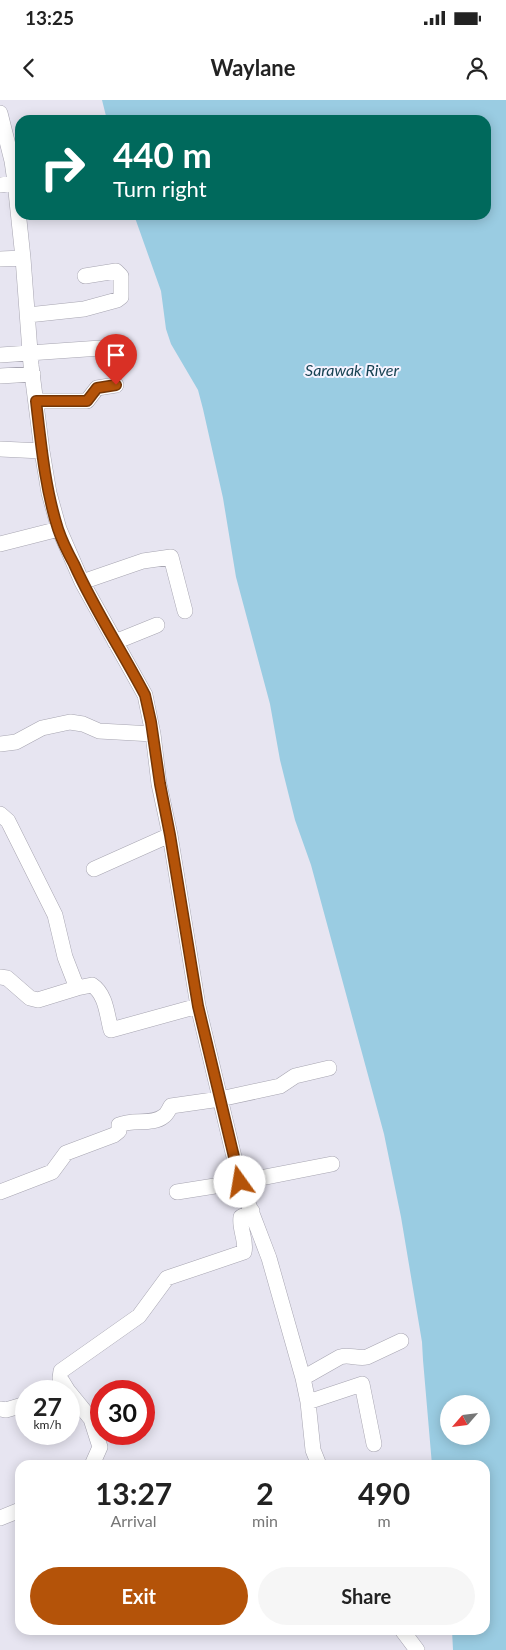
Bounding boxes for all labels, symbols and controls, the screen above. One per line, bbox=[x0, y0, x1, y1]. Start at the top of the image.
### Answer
text: 13:25 bbox=[25, 6, 74, 29]
icon: back bbox=[15, 54, 43, 82]
text: Waylane bbox=[210, 54, 296, 81]
icon: person bbox=[463, 54, 491, 82]
text: 440 m bbox=[113, 133, 212, 175]
icon: right bbox=[30, 135, 95, 200]
text: Turn right bbox=[113, 175, 207, 202]
pin bbox=[95, 334, 137, 385]
icon: arrive bbox=[102, 341, 130, 369]
water label: Sarawak River bbox=[305, 360, 399, 379]
position arrow bbox=[213, 1155, 265, 1207]
speed limit sign: 30 bbox=[90, 1380, 155, 1445]
text: 27 bbox=[33, 1391, 62, 1421]
north arrow bbox=[440, 1395, 490, 1445]
map controls bbox=[440, 1395, 490, 1445]
text: km/h bbox=[33, 1417, 62, 1432]
text: 13:27 bbox=[95, 1475, 172, 1511]
text: 2 bbox=[256, 1475, 274, 1511]
text: 490 bbox=[358, 1475, 410, 1511]
text: Arrival bbox=[110, 1511, 157, 1530]
text: min bbox=[252, 1511, 278, 1530]
text: m bbox=[377, 1511, 391, 1530]
button: Exit bbox=[30, 1567, 248, 1625]
button: Share bbox=[258, 1567, 475, 1625]

